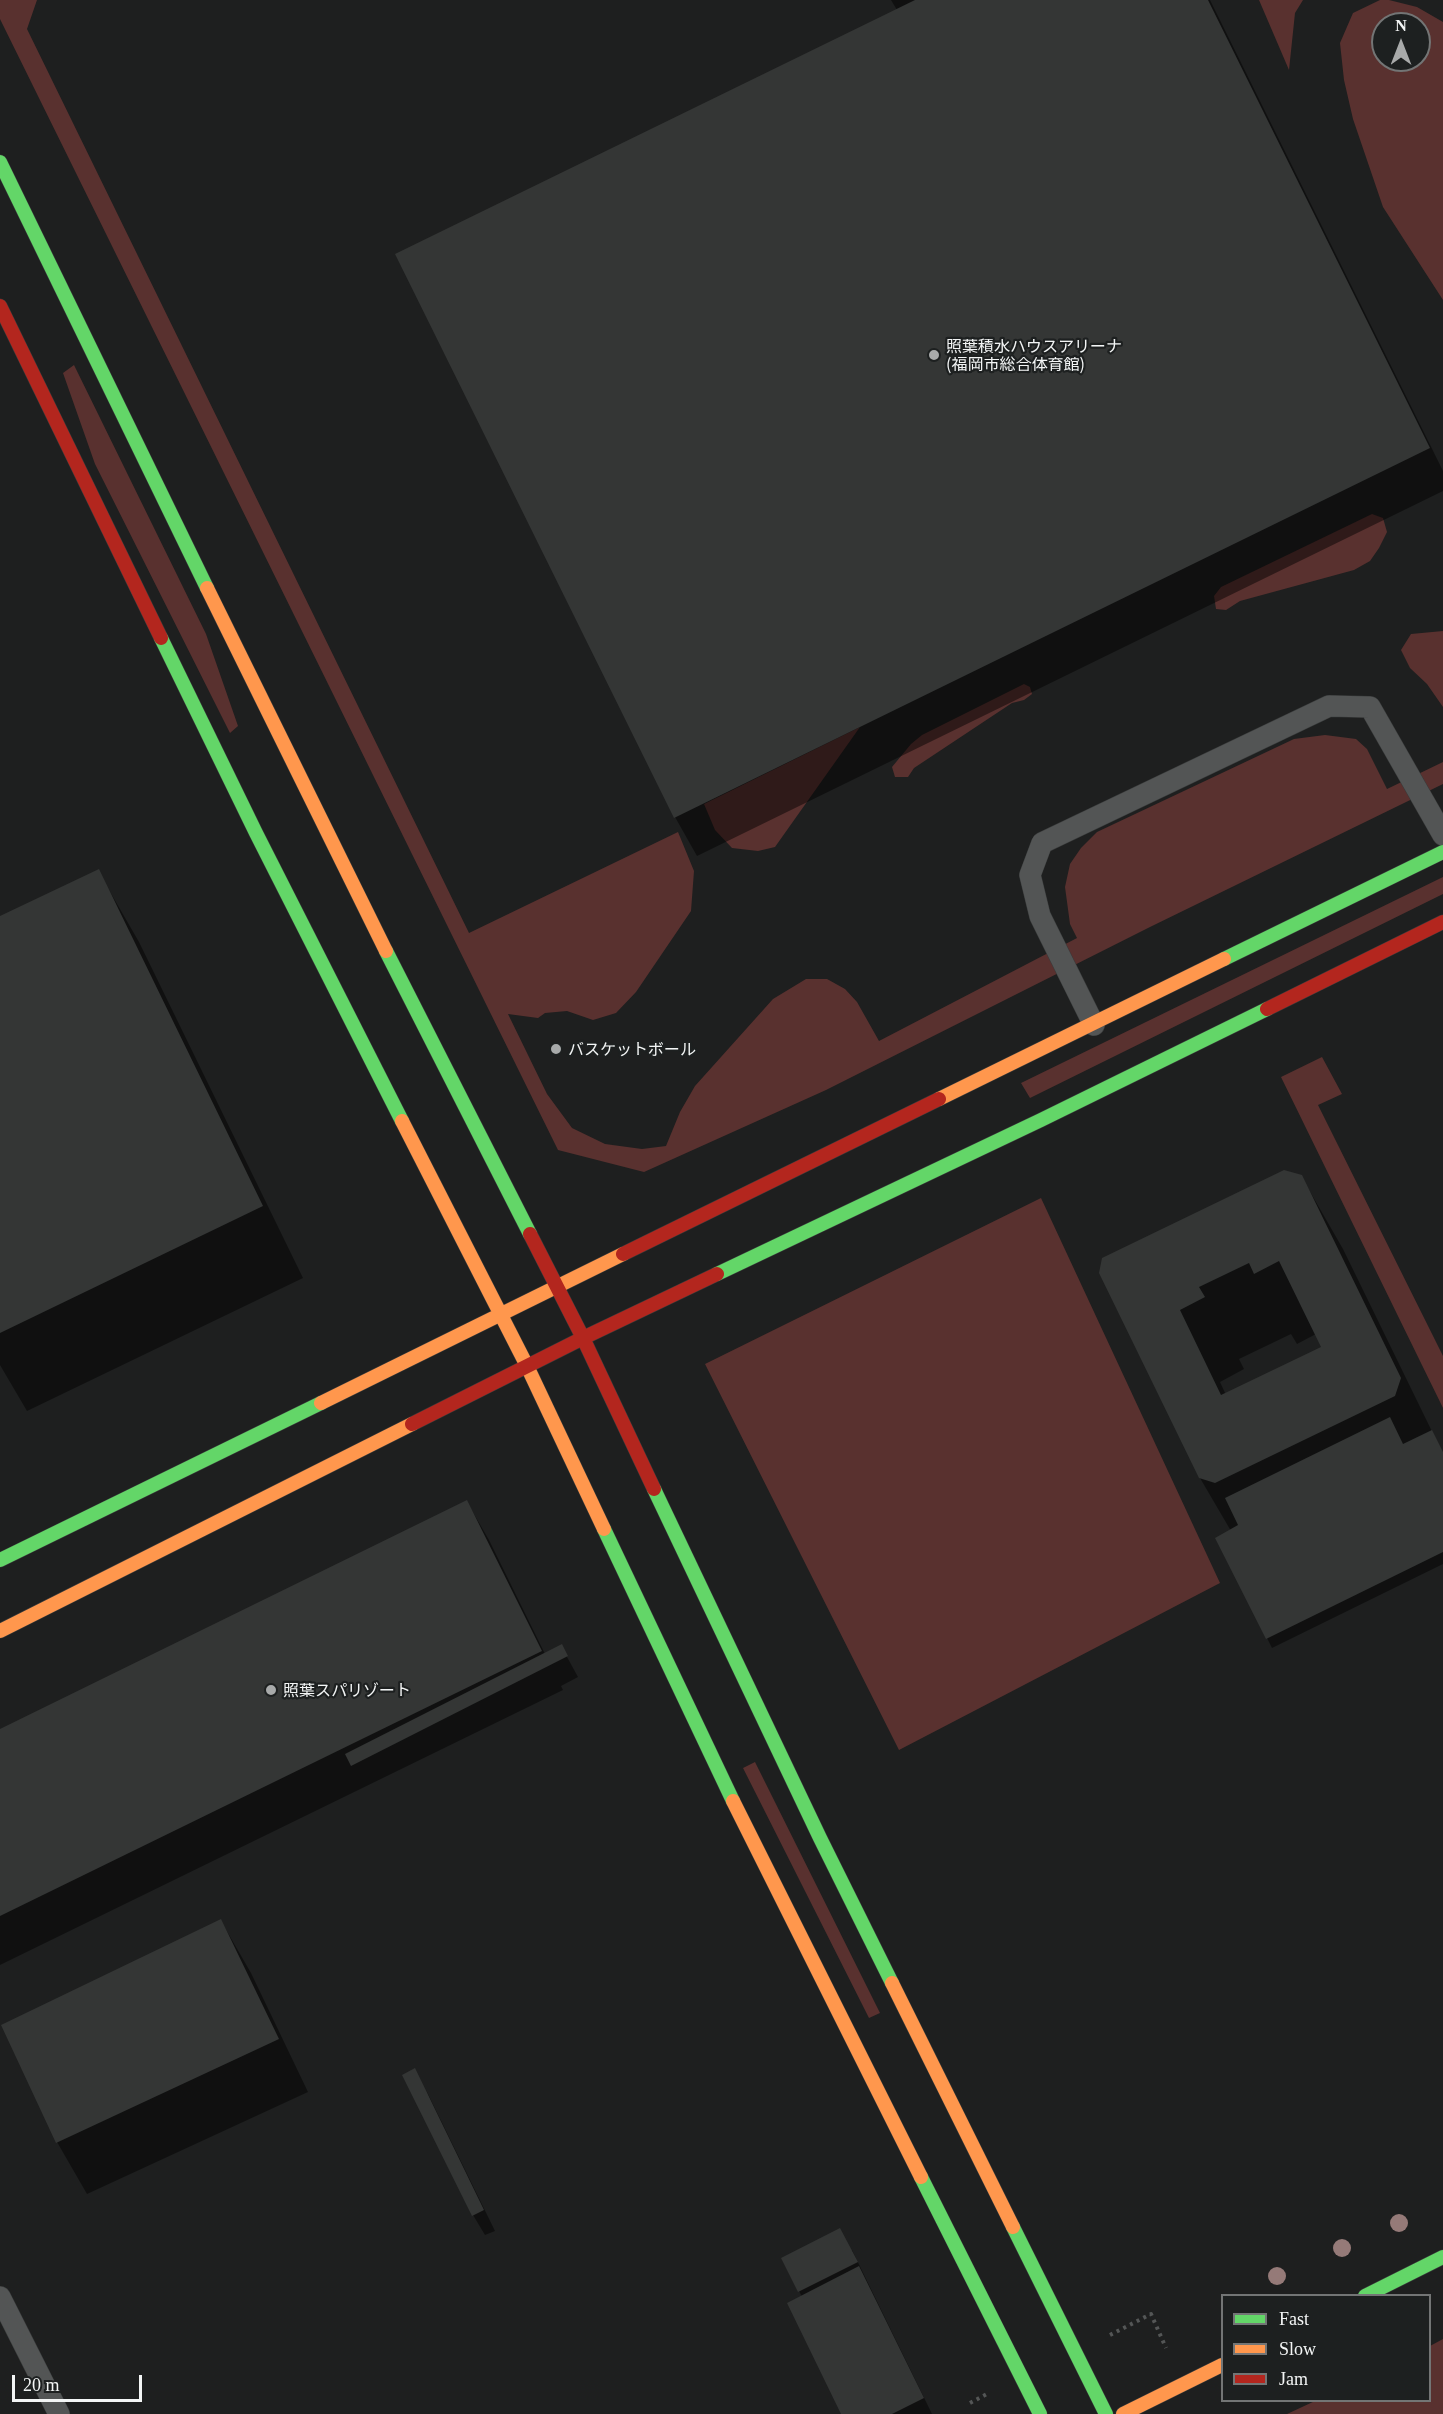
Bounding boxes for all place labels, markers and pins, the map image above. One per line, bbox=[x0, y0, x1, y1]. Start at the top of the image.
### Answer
place label: 照葉積水ハウスアリーナ (福岡市総合体育館) bbox=[946, 336, 1122, 374]
marker: 照葉積水ハウスアリーナ (福岡市総合体育館) bbox=[927, 348, 941, 362]
place label: バスケットボール bbox=[568, 1039, 696, 1059]
marker: バスケットボール bbox=[549, 1042, 563, 1056]
place label: 照葉スパリゾート bbox=[283, 1680, 411, 1700]
marker: 照葉スパリゾート bbox=[264, 1683, 278, 1697]

